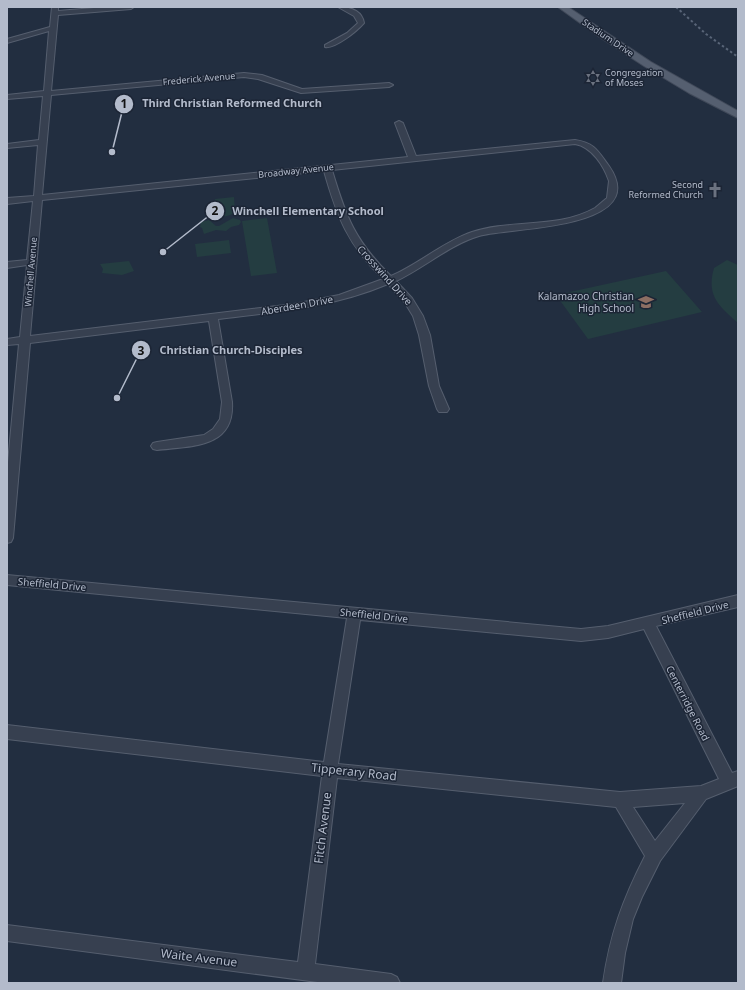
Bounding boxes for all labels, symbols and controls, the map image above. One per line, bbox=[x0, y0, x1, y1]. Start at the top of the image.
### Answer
street label: Stadium Drive bbox=[580, 16, 637, 60]
place label: Congregation of Moses bbox=[605, 66, 663, 89]
street label: Frederick Avenue bbox=[162, 69, 236, 88]
synagogue icon: Congregation of Moses bbox=[584, 69, 602, 87]
callout: Third Christian Reformed Church bbox=[114, 92, 330, 115]
text: 1 bbox=[121, 95, 127, 112]
text: Third Christian Reformed Church bbox=[142, 95, 322, 110]
street label: Broadway Avenue bbox=[257, 160, 334, 181]
place label: Second Reformed Church bbox=[628, 178, 703, 201]
church icon: Second Reformed Church bbox=[706, 181, 724, 199]
callout: Winchell Elementary School bbox=[205, 199, 392, 222]
text: 2 bbox=[212, 202, 219, 219]
text: Winchell Elementary School bbox=[232, 203, 384, 218]
street label: Winchell Avenue bbox=[21, 237, 40, 307]
street label: Crosswind Drive bbox=[354, 242, 416, 308]
place label: Kalamazoo Christian High School bbox=[538, 289, 634, 315]
street label: Aberdeen Drive bbox=[260, 292, 335, 318]
school or university icon: Kalamazoo Christian High School bbox=[637, 293, 655, 311]
callout: Christian Church-Disciples bbox=[131, 339, 310, 362]
text: 3 bbox=[138, 342, 145, 359]
text: Christian Church-Disciples bbox=[159, 342, 303, 357]
street label: Sheffield Drive bbox=[17, 574, 87, 594]
street label: Sheffield Drive bbox=[660, 597, 730, 627]
street label: Sheffield Drive bbox=[339, 604, 409, 626]
street label: Centerridge Road bbox=[663, 663, 713, 743]
street label: Tipperary Road bbox=[311, 759, 398, 784]
street label: Fitch Avenue bbox=[310, 791, 335, 865]
street label: Waite Avenue bbox=[160, 944, 239, 971]

